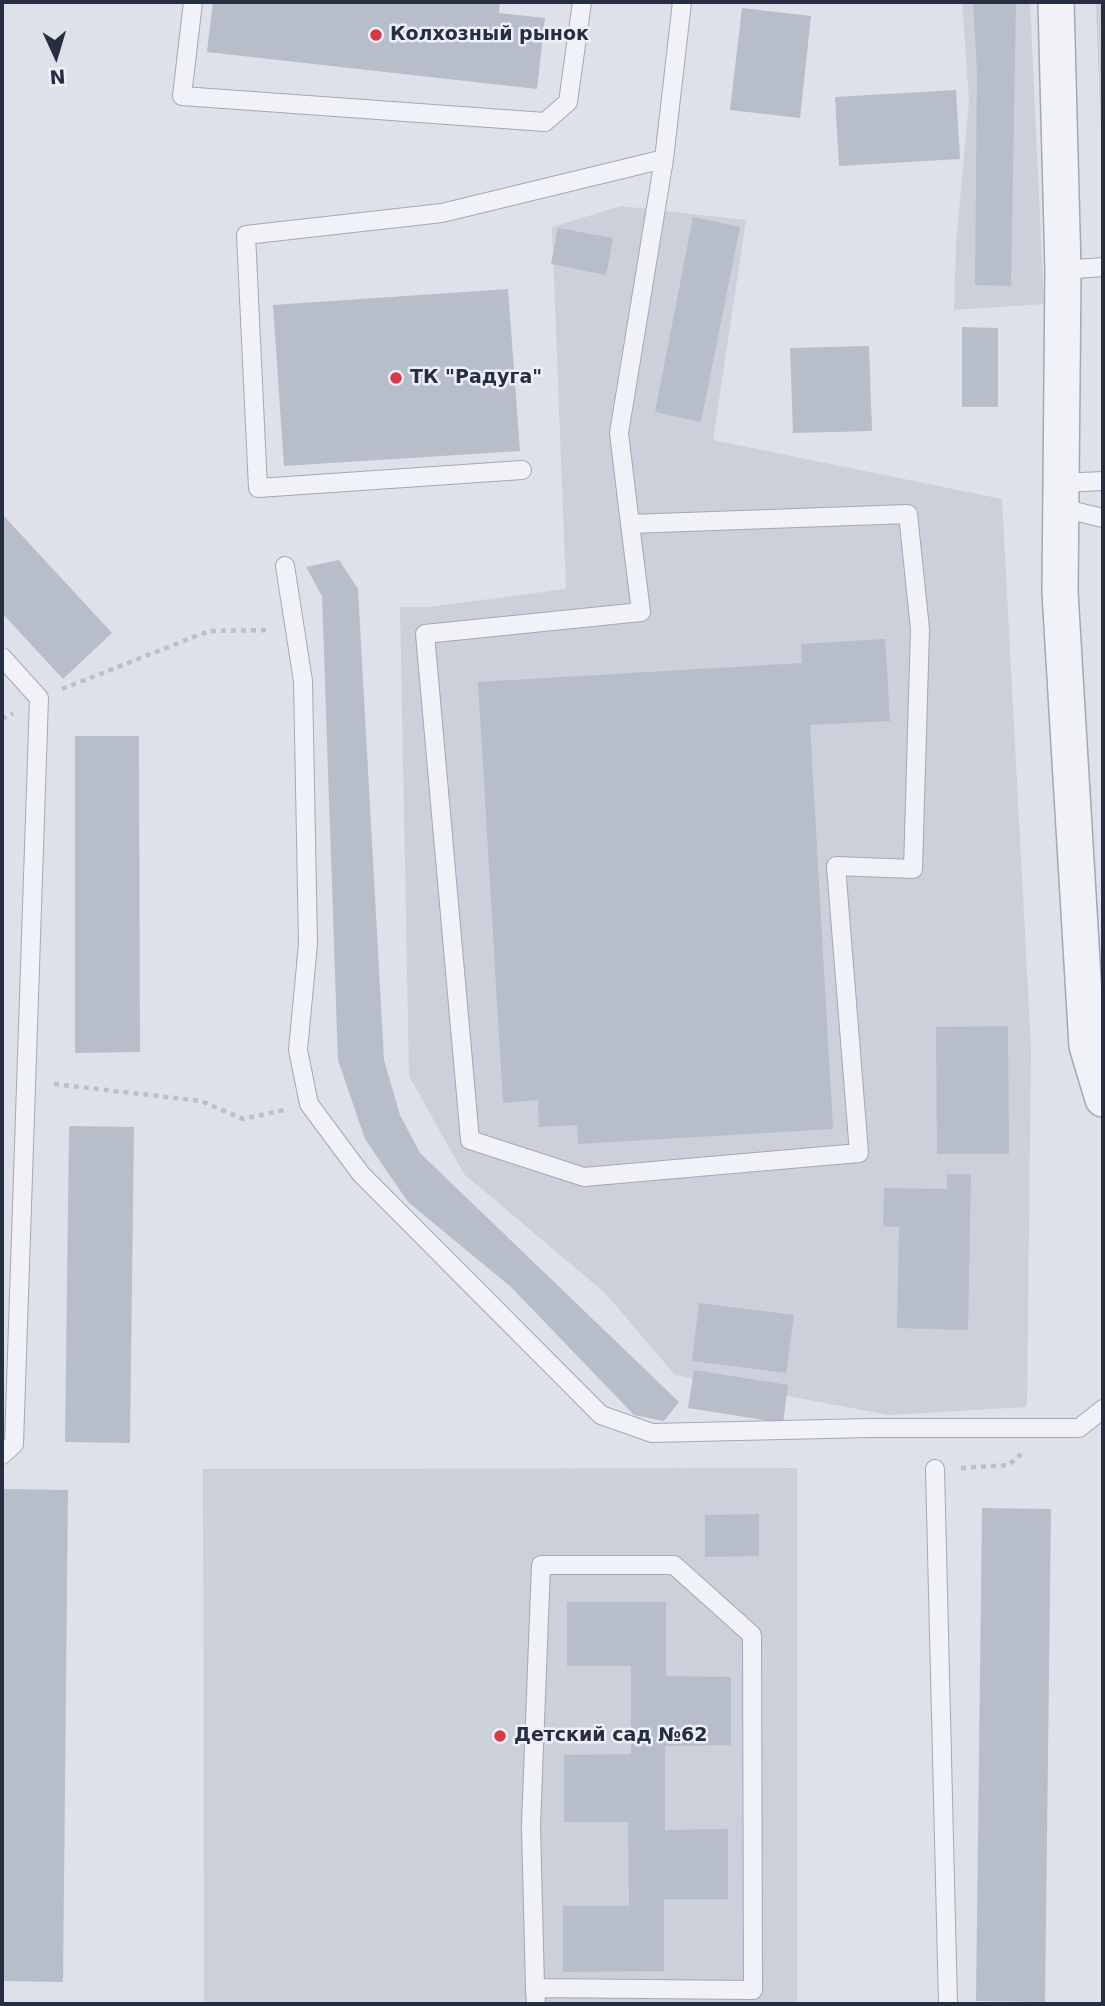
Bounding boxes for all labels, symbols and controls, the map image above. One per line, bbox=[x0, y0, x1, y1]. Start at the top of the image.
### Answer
north arrow bbox=[21, 21, 91, 91]
place label: Колхозный рынок bbox=[390, 24, 589, 46]
marker: Колхозный рынок bbox=[368, 27, 384, 43]
text: N bbox=[49, 65, 66, 88]
place label: ТК "Радуга" bbox=[410, 367, 542, 389]
marker: ТК "Радуга" bbox=[388, 370, 404, 386]
place label: Детский сад №62 bbox=[514, 1725, 708, 1747]
marker: Детский сад №62 bbox=[492, 1728, 508, 1744]

